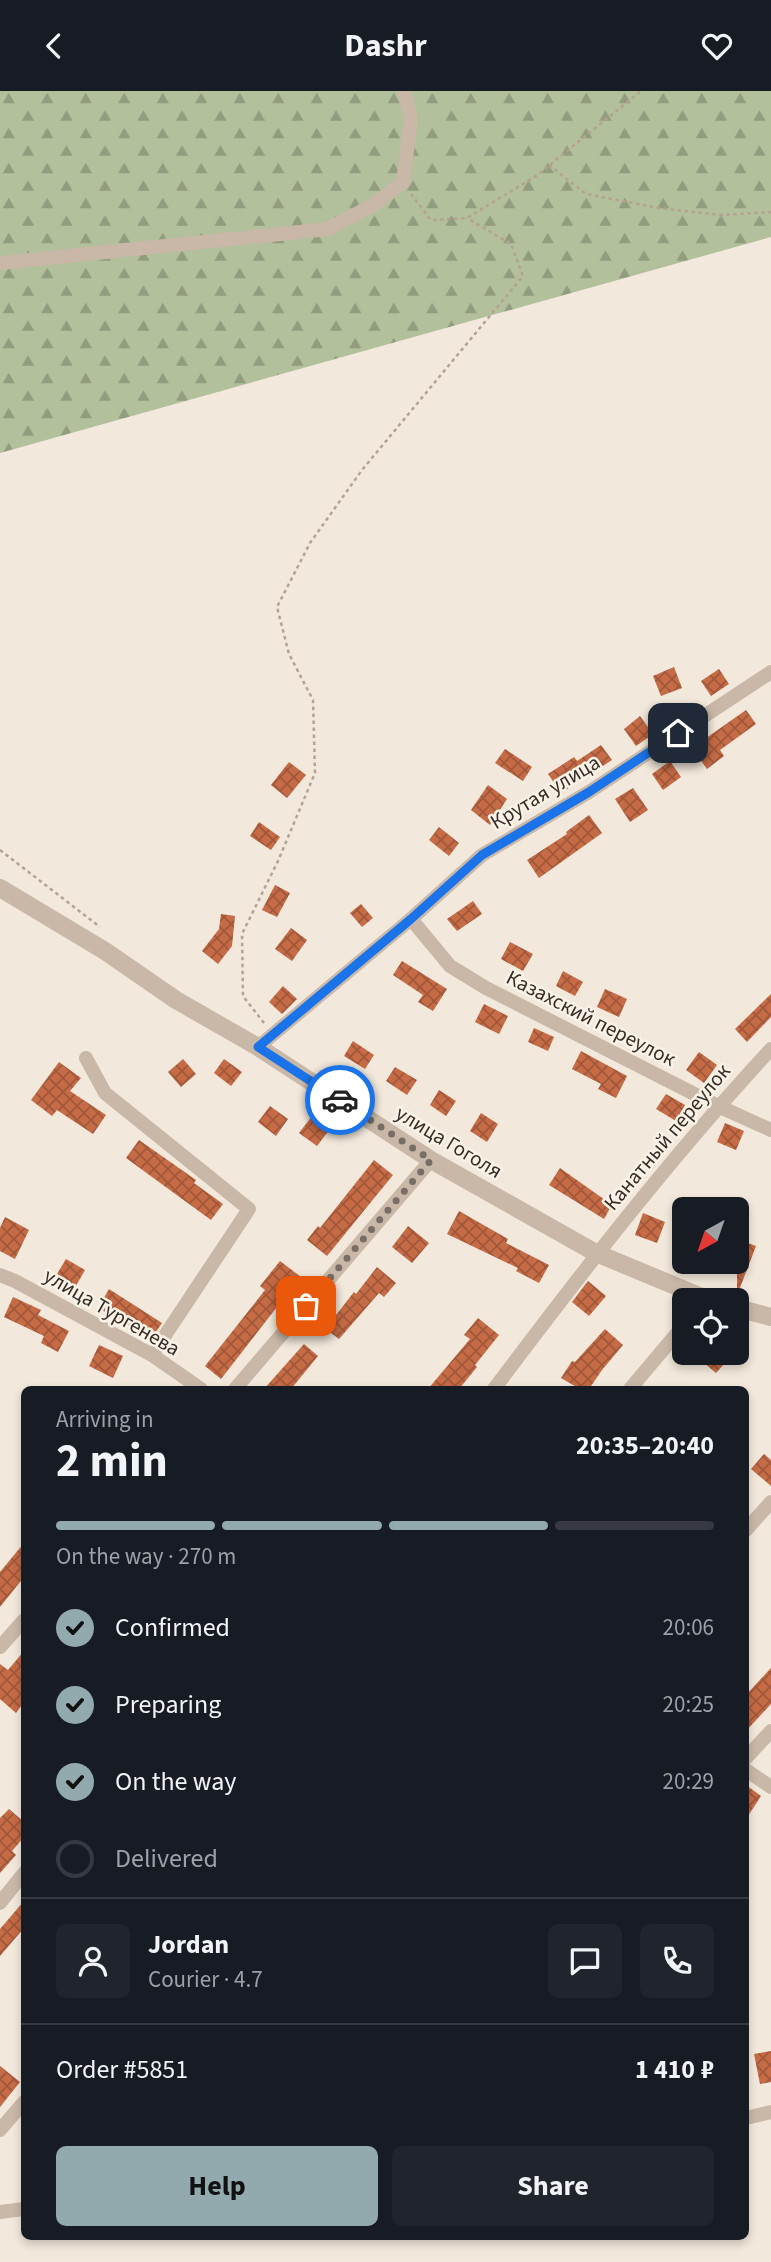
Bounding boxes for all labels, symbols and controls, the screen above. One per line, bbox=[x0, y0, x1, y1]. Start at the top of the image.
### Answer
text: Dashr bbox=[344, 23, 427, 69]
icon: back bbox=[35, 27, 73, 65]
icon: heart bbox=[698, 27, 736, 65]
pin bbox=[648, 703, 708, 763]
icon: home bbox=[659, 714, 697, 752]
street label: Крутая улица bbox=[484, 747, 606, 837]
street label: Казахский переулок bbox=[501, 962, 681, 1074]
street label: Канатный переулок bbox=[597, 1057, 738, 1217]
courier bbox=[305, 1065, 375, 1135]
icon: car bbox=[321, 1081, 359, 1119]
street label: улица Гоголя bbox=[390, 1098, 508, 1186]
north arrow bbox=[672, 1197, 749, 1274]
map controls bbox=[672, 1197, 749, 1365]
street label: улица Тургенева bbox=[38, 1261, 186, 1363]
pin bbox=[276, 1276, 336, 1336]
icon: bag bbox=[287, 1287, 325, 1325]
button: locate bbox=[672, 1288, 749, 1365]
text: Arriving in bbox=[56, 1403, 154, 1436]
text: 20:35–20:40 bbox=[576, 1427, 714, 1464]
text: 2 min bbox=[56, 1429, 168, 1494]
text: On the way · 270 m bbox=[56, 1540, 236, 1573]
icon: check bbox=[56, 1609, 94, 1647]
text: Confirmed bbox=[115, 1609, 230, 1646]
text: 20:06 bbox=[663, 1611, 714, 1644]
icon: check bbox=[56, 1686, 94, 1724]
text: Preparing bbox=[115, 1686, 221, 1723]
text: 20:25 bbox=[663, 1688, 714, 1721]
icon: check bbox=[56, 1763, 94, 1801]
text: On the way bbox=[115, 1763, 236, 1800]
text: 20:29 bbox=[663, 1765, 714, 1798]
text: Delivered bbox=[115, 1840, 218, 1877]
button: person bbox=[56, 1924, 130, 1998]
button: chat bbox=[548, 1924, 622, 1998]
button: phone bbox=[640, 1924, 714, 1998]
text: Jordan bbox=[148, 1926, 229, 1963]
text: Courier · 4.7 bbox=[148, 1963, 263, 1996]
text: Order #5851 bbox=[56, 2051, 188, 2088]
text: 1 410 ₽ bbox=[635, 2051, 714, 2088]
button: Help bbox=[56, 2146, 378, 2226]
button: Share bbox=[392, 2146, 714, 2226]

